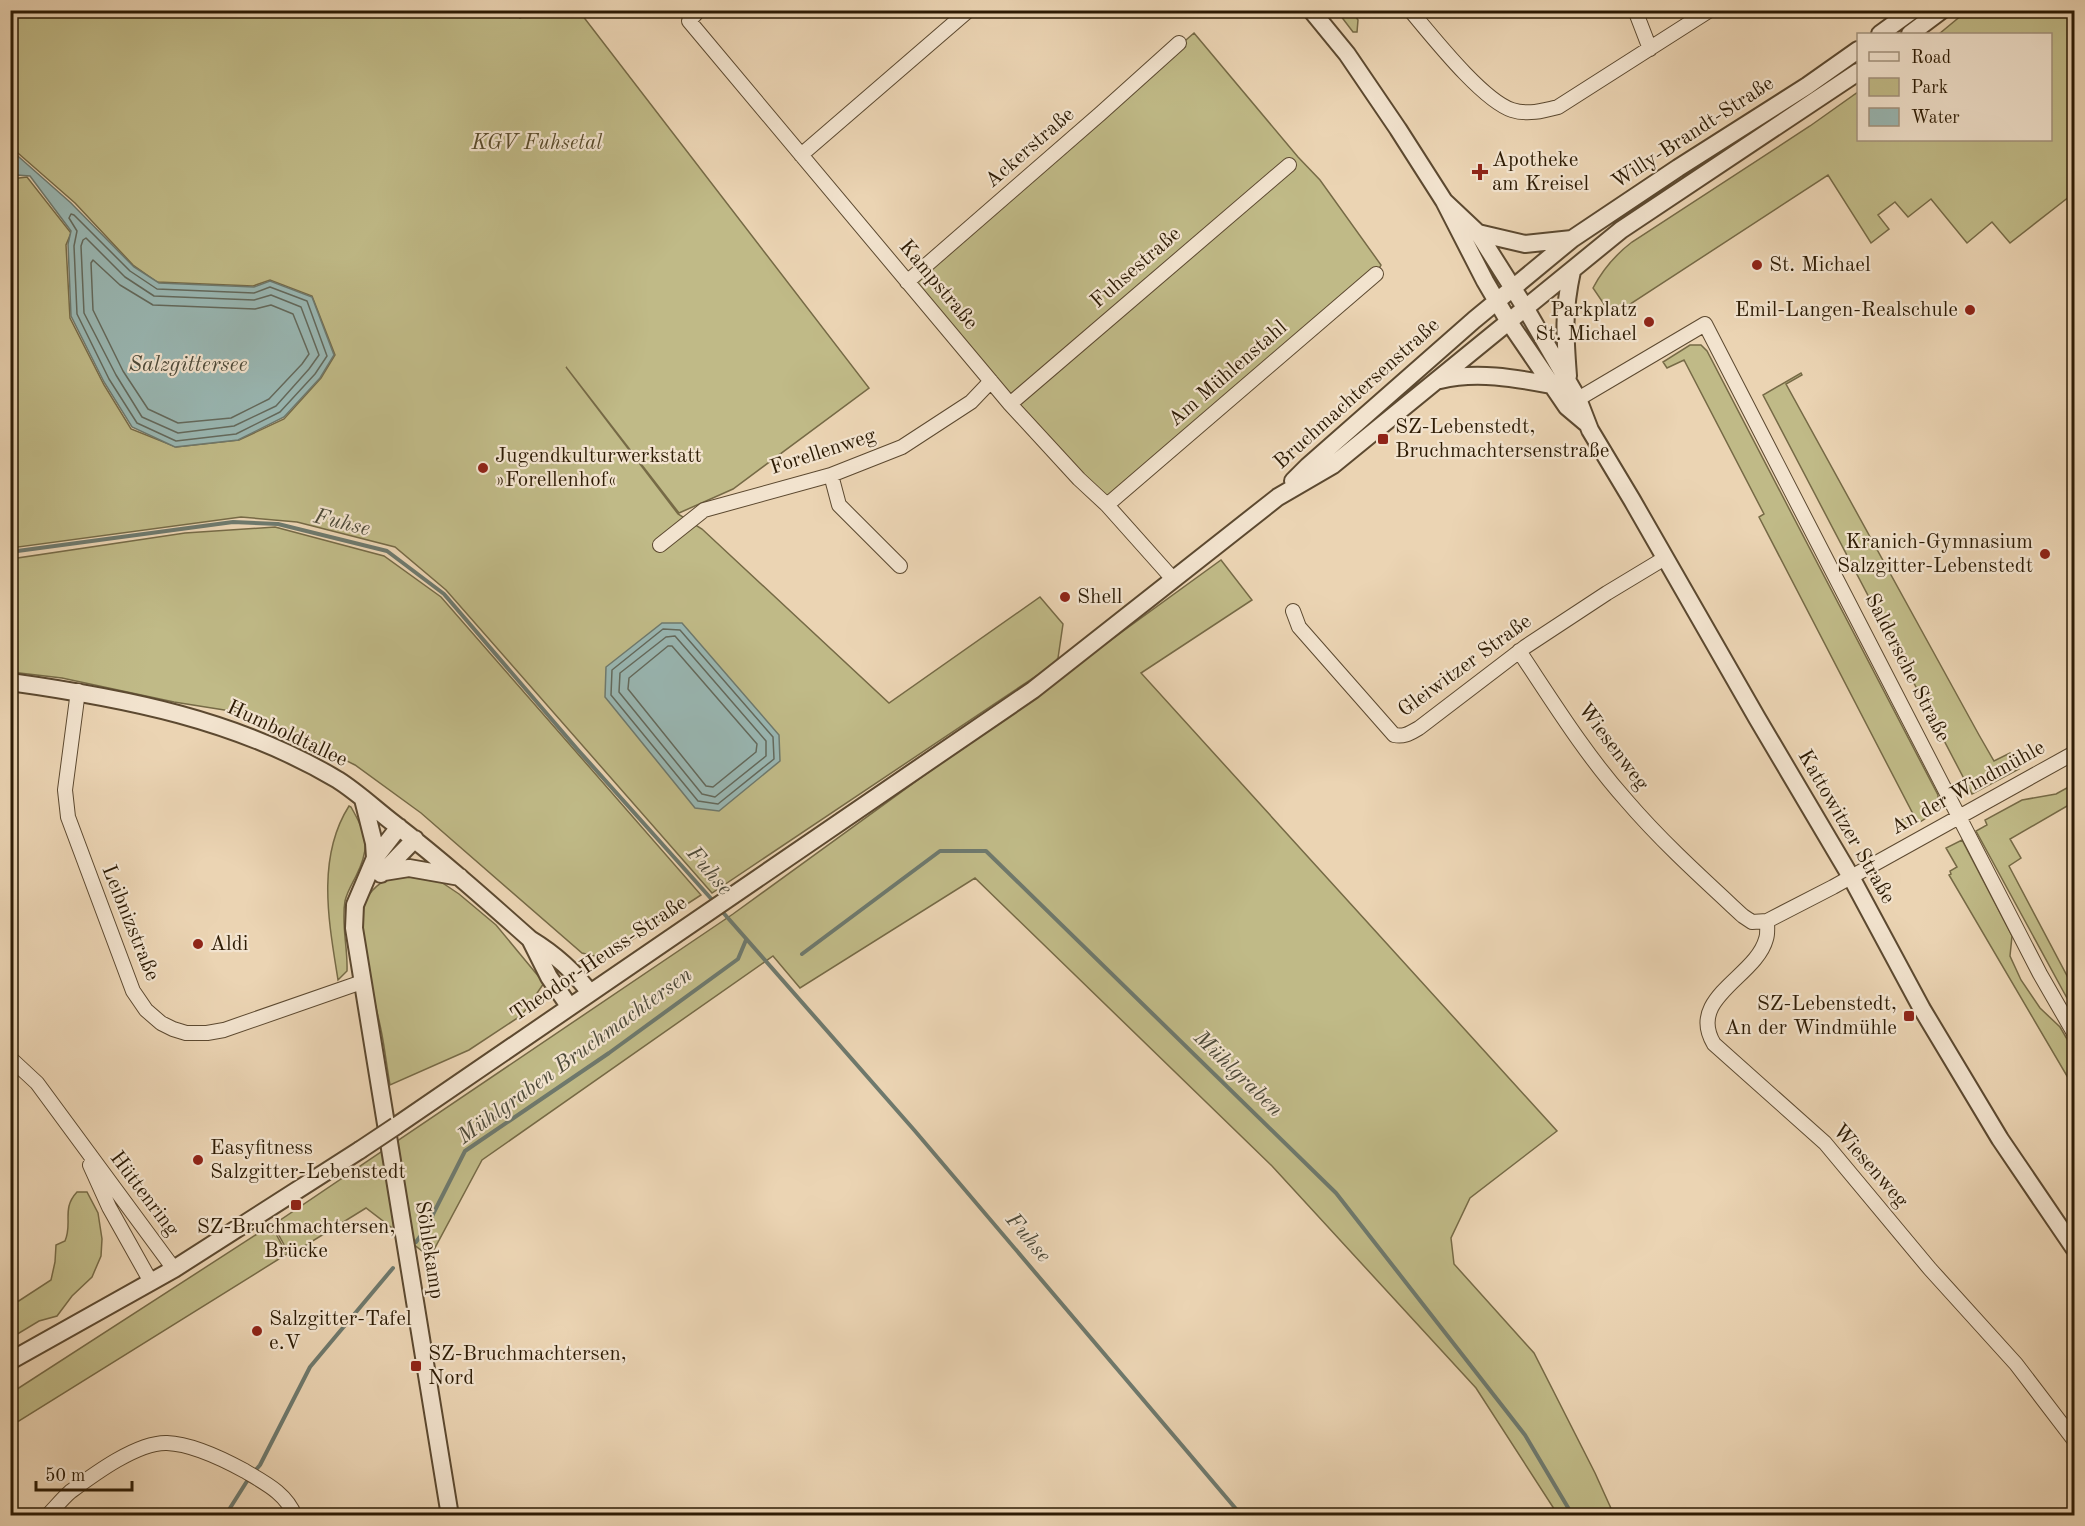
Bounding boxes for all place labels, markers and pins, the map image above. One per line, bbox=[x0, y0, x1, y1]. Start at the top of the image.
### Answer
place label: Apotheke am Kreisel bbox=[1492, 150, 1590, 195]
marker: Apotheke am Kreisel bbox=[1473, 165, 1487, 179]
place label: St. Michael bbox=[1769, 255, 1871, 276]
marker: St. Michael bbox=[1750, 258, 1764, 272]
place label: Parkplatz St. Michael bbox=[1535, 300, 1637, 345]
place label: Emil-Langen-Realschule bbox=[1735, 300, 1958, 321]
marker: Emil-Langen-Realschule bbox=[1963, 303, 1977, 317]
marker: Parkplatz St. Michael bbox=[1642, 315, 1656, 329]
place label: SZ-Lebenstedt, Bruchmachtersenstraße bbox=[1395, 417, 1609, 462]
marker: SZ-Lebenstedt, Bruchmachtersenstraße bbox=[1376, 432, 1390, 446]
place label: Jugendkulturwerkstatt »Forellenhof« bbox=[495, 446, 702, 491]
marker: Jugendkulturwerkstatt »Forellenhof« bbox=[476, 461, 490, 475]
place label: Kranich-Gymnasium Salzgitter-Lebenstedt bbox=[1837, 532, 2033, 577]
marker: Kranich-Gymnasium Salzgitter-Lebenstedt bbox=[2038, 547, 2052, 561]
place label: Shell bbox=[1077, 587, 1123, 608]
marker: Shell bbox=[1058, 590, 1072, 604]
place label: Aldi bbox=[210, 934, 248, 955]
marker: Aldi bbox=[191, 937, 205, 951]
place label: SZ-Lebenstedt, An der Windmühle bbox=[1725, 994, 1897, 1039]
marker: SZ-Lebenstedt, An der Windmühle bbox=[1902, 1009, 1916, 1023]
place label: Easyfitness Salzgitter-Lebenstedt bbox=[210, 1138, 406, 1183]
marker: Easyfitness Salzgitter-Lebenstedt bbox=[191, 1153, 205, 1167]
marker: SZ-Bruchmachtersen, Brücke bbox=[289, 1198, 303, 1212]
place label: SZ-Bruchmachtersen, Brücke bbox=[197, 1217, 395, 1262]
place label: Salzgitter-Tafel e.V bbox=[269, 1309, 412, 1354]
marker: Salzgitter-Tafel e.V bbox=[250, 1324, 264, 1338]
place label: SZ-Bruchmachtersen, Nord bbox=[428, 1344, 627, 1389]
marker: SZ-Bruchmachtersen, Nord bbox=[409, 1359, 423, 1373]

